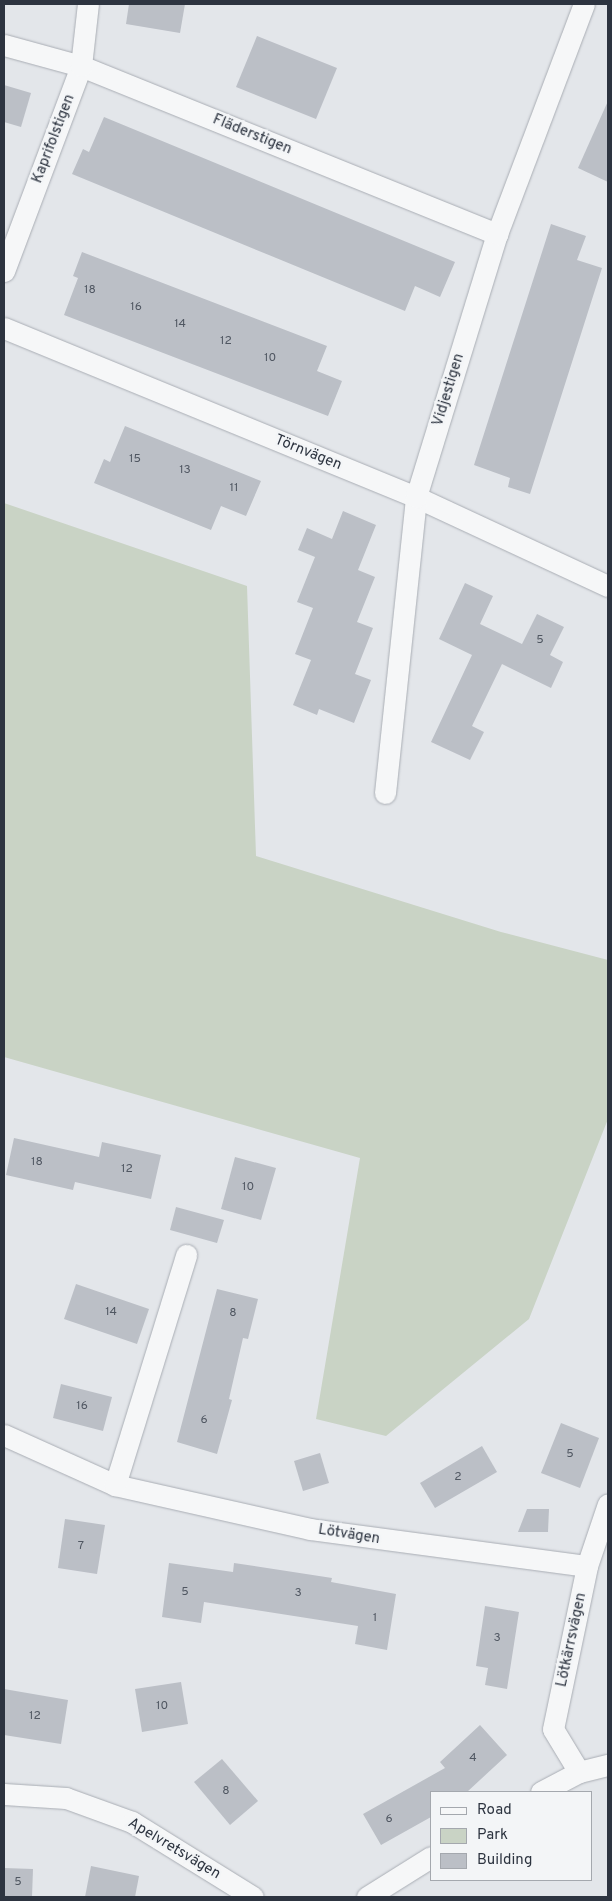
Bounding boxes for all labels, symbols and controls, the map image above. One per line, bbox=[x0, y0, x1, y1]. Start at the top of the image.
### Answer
street label: Kaprifolstigen bbox=[29, 92, 79, 186]
street label: Fläderstigen bbox=[210, 111, 294, 159]
house number: 18 bbox=[84, 284, 96, 298]
house number: 16 bbox=[130, 301, 142, 315]
house number: 14 bbox=[174, 318, 186, 332]
house number: 12 bbox=[220, 335, 232, 349]
street label: Vidjestigen bbox=[429, 351, 469, 429]
house number: 10 bbox=[264, 352, 276, 366]
street label: Törnvägen bbox=[272, 431, 344, 475]
house number: 15 bbox=[129, 453, 141, 467]
house number: 13 bbox=[179, 464, 191, 478]
house number: 11 bbox=[230, 482, 238, 496]
house number: 5 bbox=[536, 634, 544, 648]
house number: 18 bbox=[31, 1156, 43, 1170]
house number: 12 bbox=[121, 1163, 133, 1177]
house number: 10 bbox=[242, 1181, 254, 1195]
house number: 14 bbox=[105, 1306, 117, 1320]
house number: 8 bbox=[229, 1307, 237, 1321]
house number: 16 bbox=[76, 1400, 88, 1414]
house number: 6 bbox=[200, 1414, 208, 1428]
house number: 5 bbox=[566, 1448, 574, 1462]
house number: 2 bbox=[454, 1471, 462, 1485]
street label: Lötvägen bbox=[317, 1521, 381, 1549]
house number: 7 bbox=[78, 1540, 84, 1554]
house number: 5 bbox=[181, 1586, 189, 1600]
house number: 3 bbox=[294, 1587, 302, 1601]
street label: Lötkärrsvägen bbox=[553, 1591, 591, 1689]
house number: 1 bbox=[373, 1612, 377, 1626]
house number: 3 bbox=[493, 1632, 501, 1646]
house number: 10 bbox=[156, 1700, 168, 1714]
house number: 12 bbox=[29, 1710, 41, 1724]
house number: 4 bbox=[469, 1752, 477, 1766]
house number: 8 bbox=[222, 1785, 230, 1799]
legend bbox=[430, 1791, 592, 1881]
text: Road bbox=[477, 1801, 512, 1820]
house number: 6 bbox=[385, 1813, 393, 1827]
street label: Apelvretsvägen bbox=[124, 1814, 224, 1884]
text: Park bbox=[477, 1826, 508, 1845]
text: Building bbox=[477, 1851, 532, 1870]
house number: 5 bbox=[14, 1876, 22, 1890]

